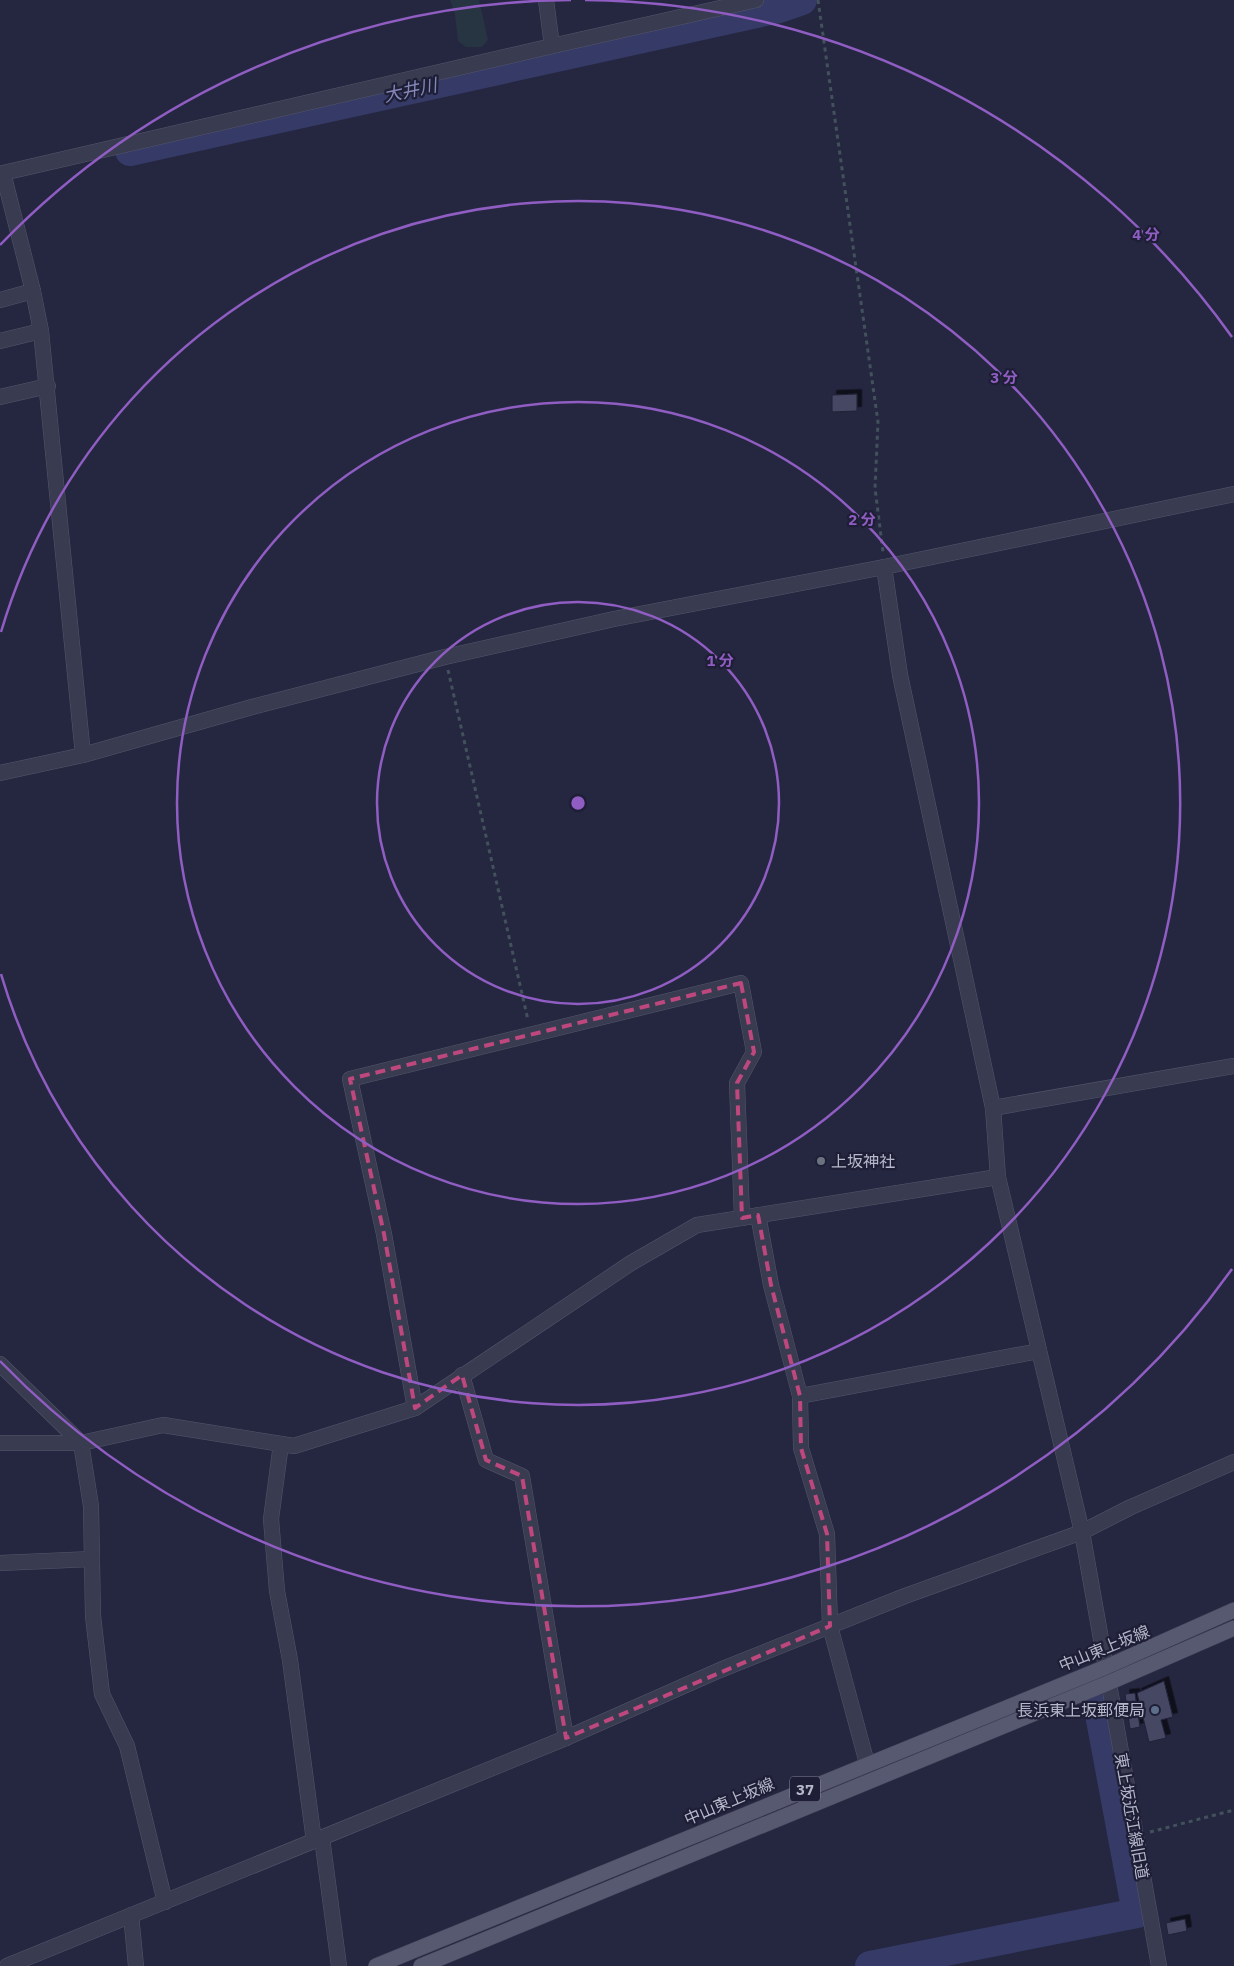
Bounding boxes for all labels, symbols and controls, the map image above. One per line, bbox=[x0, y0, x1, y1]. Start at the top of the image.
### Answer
water label: 大井川 bbox=[381, 73, 441, 107]
text: 4 分 bbox=[1132, 225, 1160, 244]
text: 3 分 bbox=[990, 368, 1018, 387]
text: 2 分 bbox=[848, 510, 876, 529]
text: 1 分 bbox=[706, 651, 734, 670]
centre of rings bbox=[569, 794, 587, 812]
place label: 上坂神社 bbox=[831, 1151, 895, 1171]
marker: 上坂神社 bbox=[815, 1155, 827, 1167]
street label: 中山東上坂線 bbox=[1056, 1621, 1152, 1675]
place label: 長浜東上坂郵便局 bbox=[1017, 1700, 1145, 1720]
marker: 長浜東上坂郵便局 bbox=[1149, 1704, 1161, 1716]
street label: 東上坂近江線旧道 bbox=[1111, 1751, 1153, 1881]
street label: 中山東上坂線 bbox=[681, 1773, 777, 1829]
road number: 37 bbox=[790, 1776, 820, 1802]

